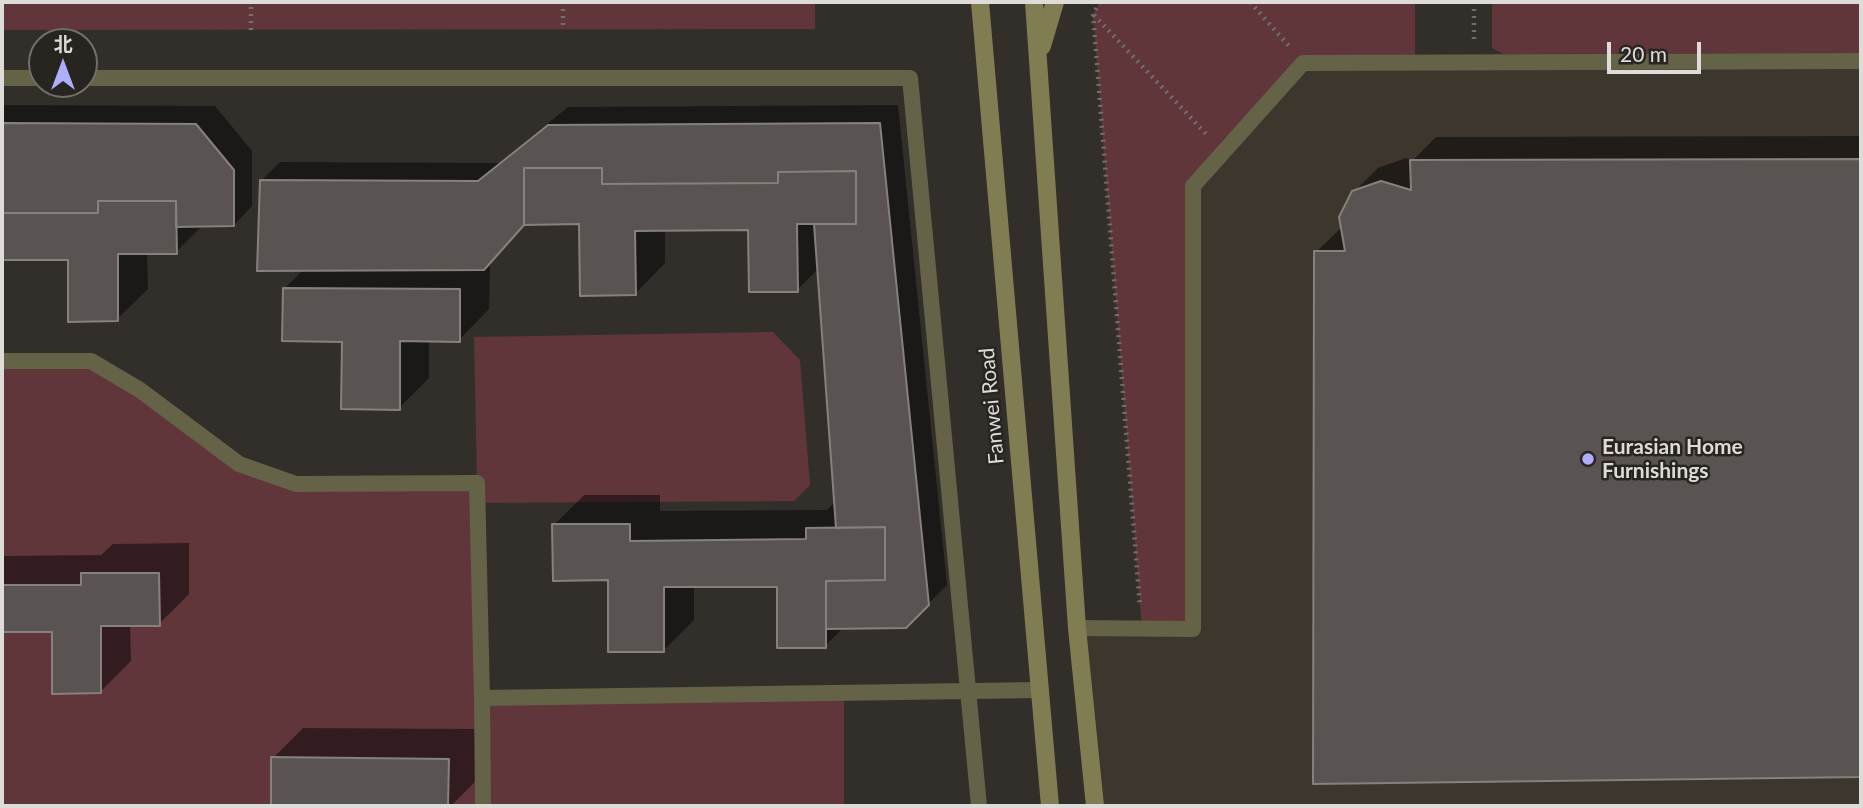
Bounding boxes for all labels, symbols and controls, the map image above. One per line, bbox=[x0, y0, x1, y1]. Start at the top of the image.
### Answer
north arrow bbox=[28, 28, 98, 98]
scale bar bbox=[1611, 28, 1706, 72]
text: 北 bbox=[53, 32, 73, 55]
text: 20 m bbox=[1620, 41, 1667, 66]
street label: Fanwei Road bbox=[974, 347, 1010, 465]
place label: Eurasian Home Furnishings bbox=[1602, 434, 1743, 484]
marker: Eurasian Home Furnishings bbox=[1580, 451, 1596, 467]

